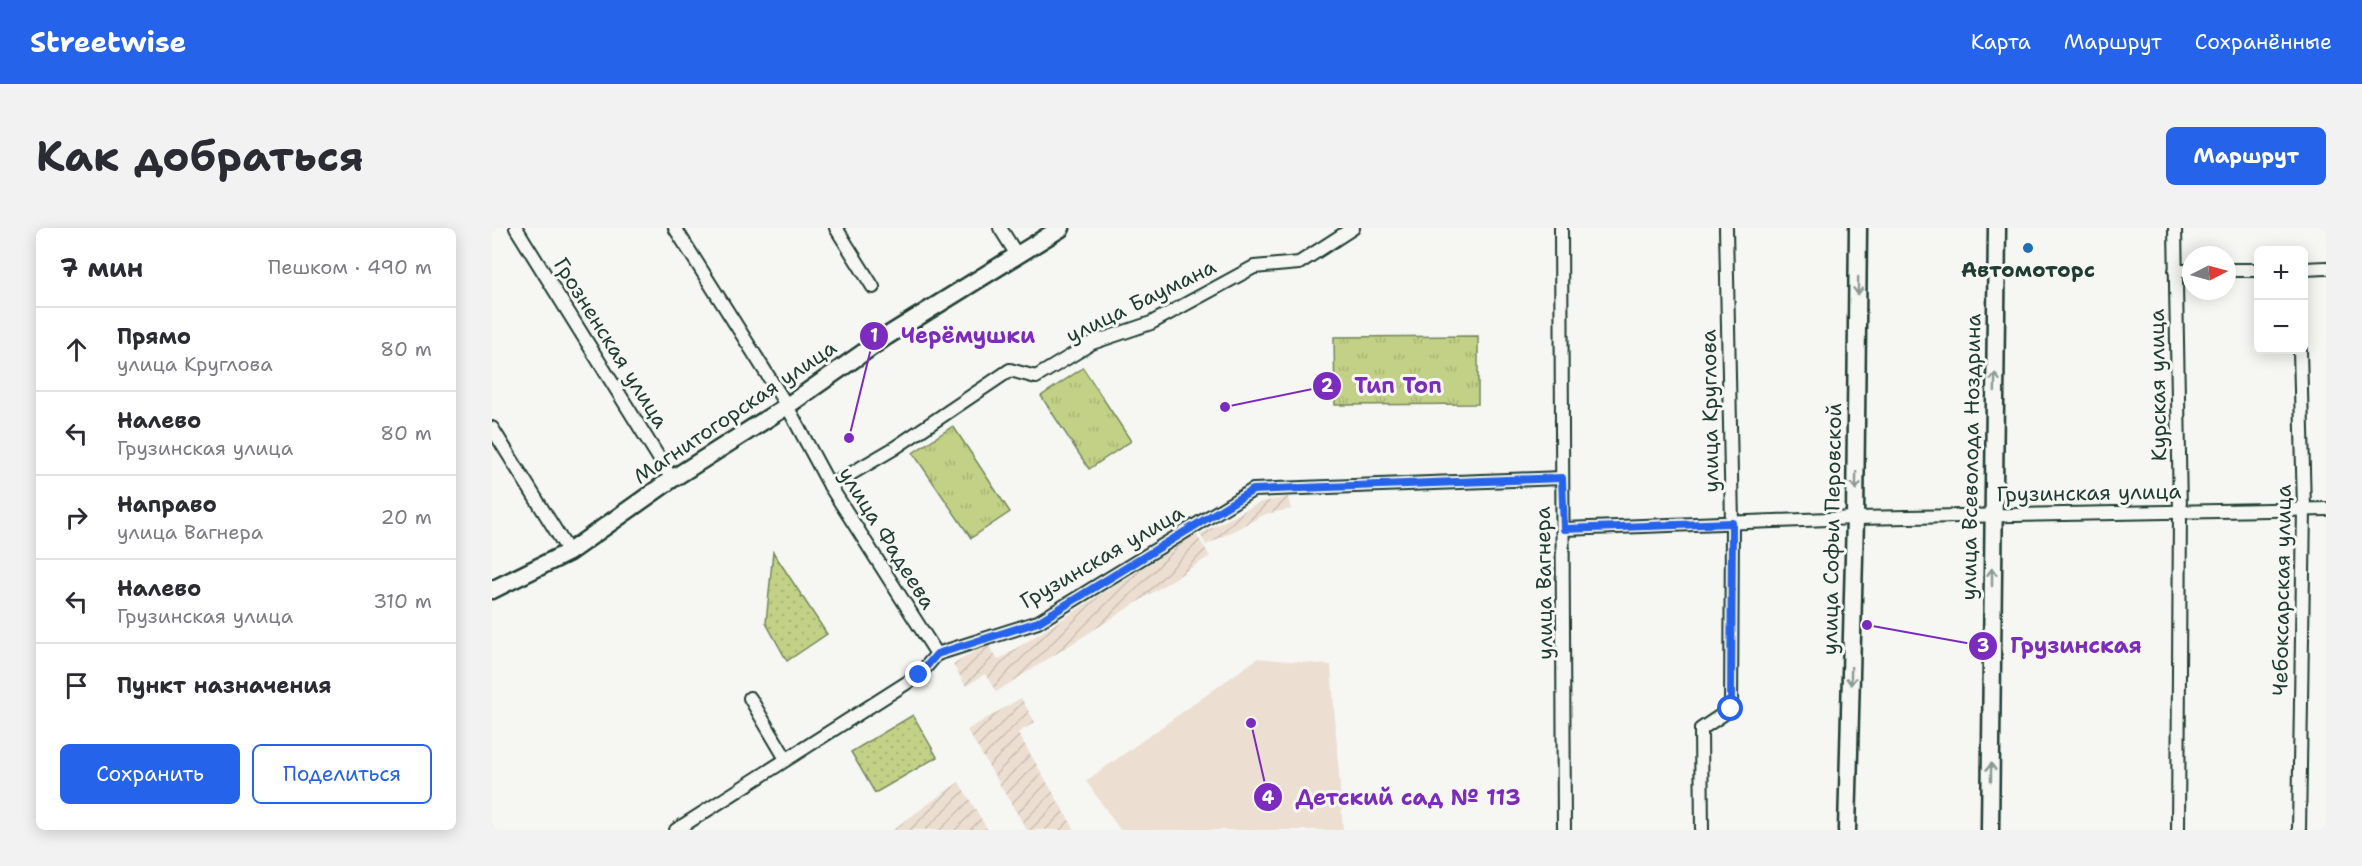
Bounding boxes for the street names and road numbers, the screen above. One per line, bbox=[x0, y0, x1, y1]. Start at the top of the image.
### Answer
street label: Грозненская улица bbox=[547, 252, 675, 434]
street label: улица Баумана bbox=[1061, 253, 1221, 349]
street label: Курская улица bbox=[2143, 308, 2173, 462]
street label: улица Всеволода Ноздрина bbox=[1954, 313, 1988, 601]
street label: улица Круглова bbox=[1695, 329, 1725, 493]
street label: Магнитогорская улица bbox=[628, 333, 842, 491]
street label: улица Софьи Перовской bbox=[1816, 402, 1848, 655]
street label: улица Фадеева bbox=[832, 462, 942, 614]
street label: Грузинская улица bbox=[1996, 477, 2182, 509]
street label: Чебоксарская улица bbox=[2266, 484, 2298, 696]
street label: Грузинская улица bbox=[1015, 499, 1189, 615]
street label: улица Вагнера bbox=[1529, 506, 1559, 660]

